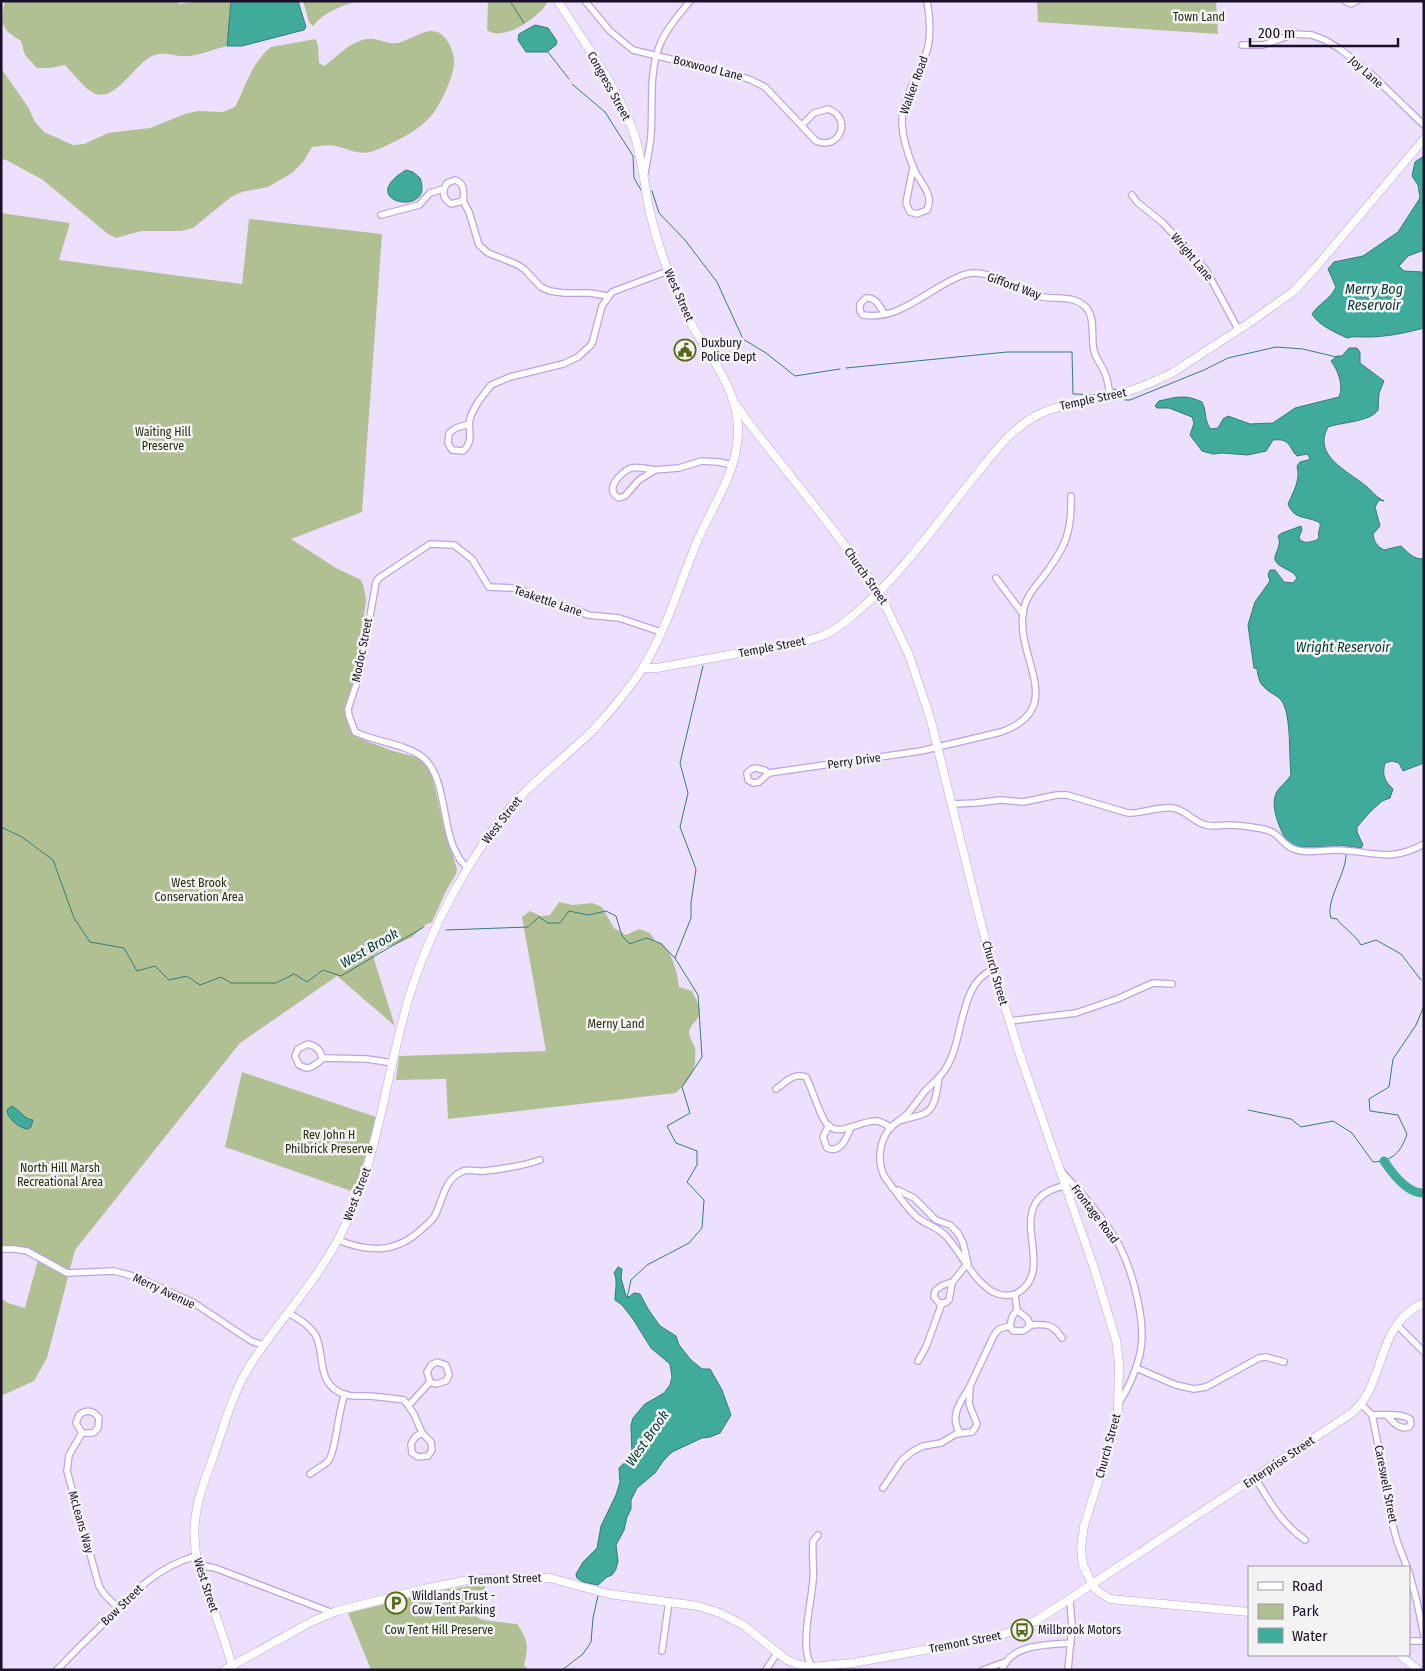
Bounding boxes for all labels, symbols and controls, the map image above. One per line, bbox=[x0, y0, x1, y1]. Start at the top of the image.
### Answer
park label: Town Land bbox=[1173, 10, 1225, 24]
scale bar bbox=[1250, 15, 1398, 47]
text: 200 m bbox=[1258, 24, 1295, 42]
street label: Congress Street bbox=[584, 49, 634, 123]
street label: Boxwood Lane bbox=[672, 53, 744, 83]
street label: Joy Lane bbox=[1346, 53, 1386, 91]
street label: Walker Road bbox=[897, 54, 931, 116]
street label: Wright Lane bbox=[1168, 230, 1216, 284]
street label: West Street bbox=[661, 266, 697, 324]
street label: Gifford Way bbox=[985, 270, 1043, 302]
water label: Merry Bog Reservoir bbox=[1345, 281, 1403, 314]
place label: Duxbury Police Dept bbox=[701, 336, 756, 364]
public building icon: Duxbury Police Dept bbox=[673, 338, 697, 362]
street label: Temple Street bbox=[1058, 385, 1128, 413]
park label: Waiting Hill Preserve bbox=[135, 425, 191, 453]
street label: Church Street bbox=[841, 545, 891, 607]
street label: Teakettle Lane bbox=[512, 583, 584, 619]
street label: Modoc Street bbox=[349, 617, 375, 683]
street label: Temple Street bbox=[737, 634, 807, 660]
water label: Wright Reservoir bbox=[1296, 639, 1391, 656]
street label: Perry Drive bbox=[826, 750, 882, 772]
street label: West Street bbox=[479, 794, 525, 846]
park label: West Brook Conservation Area bbox=[154, 876, 244, 904]
water label: West Brook bbox=[337, 925, 401, 972]
street label: Church Street bbox=[979, 939, 1011, 1007]
park label: Merny Land bbox=[588, 1017, 644, 1031]
park label: Rev John H Philbrick Preserve bbox=[285, 1128, 373, 1156]
park label: North Hill Marsh Recreational Area bbox=[17, 1161, 103, 1189]
street label: West Street bbox=[340, 1165, 374, 1223]
street label: Frontage Road bbox=[1068, 1182, 1122, 1246]
street label: Merry Avenue bbox=[131, 1270, 197, 1312]
water label: West Brook bbox=[622, 1407, 673, 1470]
street label: Church Street bbox=[1093, 1412, 1123, 1480]
street label: Enterprise Street bbox=[1241, 1433, 1317, 1491]
street label: Careswell Street bbox=[1372, 1444, 1400, 1524]
street label: McLeans Way bbox=[65, 1489, 97, 1555]
street label: West Street bbox=[191, 1556, 221, 1614]
legend bbox=[1248, 1566, 1410, 1656]
street label: Tremont Street bbox=[468, 1571, 542, 1587]
text: Road bbox=[1292, 1577, 1323, 1595]
street label: Bow Street bbox=[98, 1581, 146, 1628]
place label: Wildlands Trust - Cow Tent Parking bbox=[412, 1589, 495, 1617]
parking icon: Wildlands Trust - Cow Tent Parking bbox=[384, 1591, 408, 1615]
text: Park bbox=[1292, 1602, 1319, 1620]
bus stop icon: Millbrook Motors bbox=[1010, 1618, 1034, 1642]
park label: Cow Tent Hill Preserve bbox=[385, 1623, 493, 1637]
place label: Millbrook Motors bbox=[1038, 1623, 1121, 1637]
text: Water bbox=[1292, 1627, 1328, 1645]
street label: Tremont Street bbox=[928, 1628, 1002, 1656]

